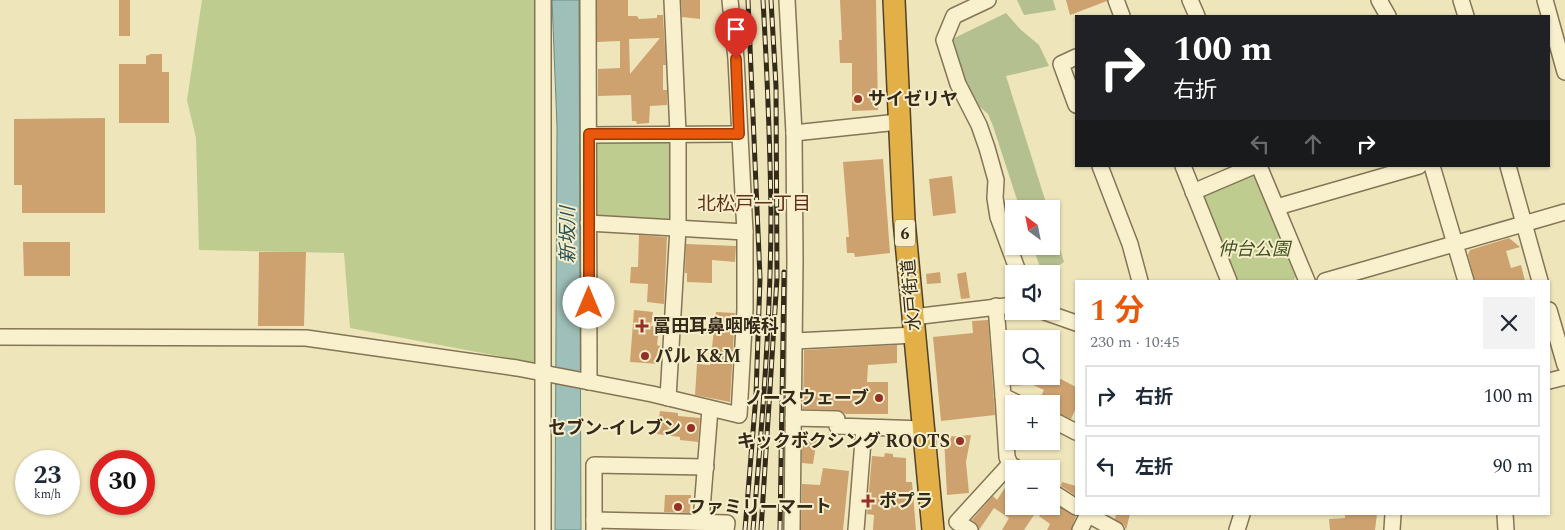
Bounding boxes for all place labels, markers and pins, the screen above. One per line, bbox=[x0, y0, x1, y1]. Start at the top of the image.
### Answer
pin bbox=[715, 8, 757, 59]
place label: サイゼリヤ bbox=[868, 86, 958, 113]
marker: サイゼリヤ bbox=[852, 93, 864, 105]
place label: 冨田耳鼻咽喉科 bbox=[653, 313, 779, 340]
marker: 冨田耳鼻咽喉科 bbox=[635, 319, 649, 333]
place label: パル K&M bbox=[655, 343, 741, 370]
marker: パル K&M bbox=[639, 350, 651, 362]
place label: ノースウェーブ bbox=[745, 385, 869, 412]
marker: ノースウェーブ bbox=[873, 392, 885, 404]
place label: セブン-イレブン bbox=[548, 415, 681, 442]
marker: セブン-イレブン bbox=[685, 422, 697, 434]
place label: キックボクシング ROOTS bbox=[737, 428, 950, 455]
marker: キックボクシング ROOTS bbox=[954, 435, 966, 447]
place label: ポプラ bbox=[879, 488, 933, 515]
place label: ファミリーマート bbox=[688, 494, 832, 521]
marker: ポプラ bbox=[861, 494, 875, 508]
marker: ファミリーマート bbox=[672, 501, 684, 513]

